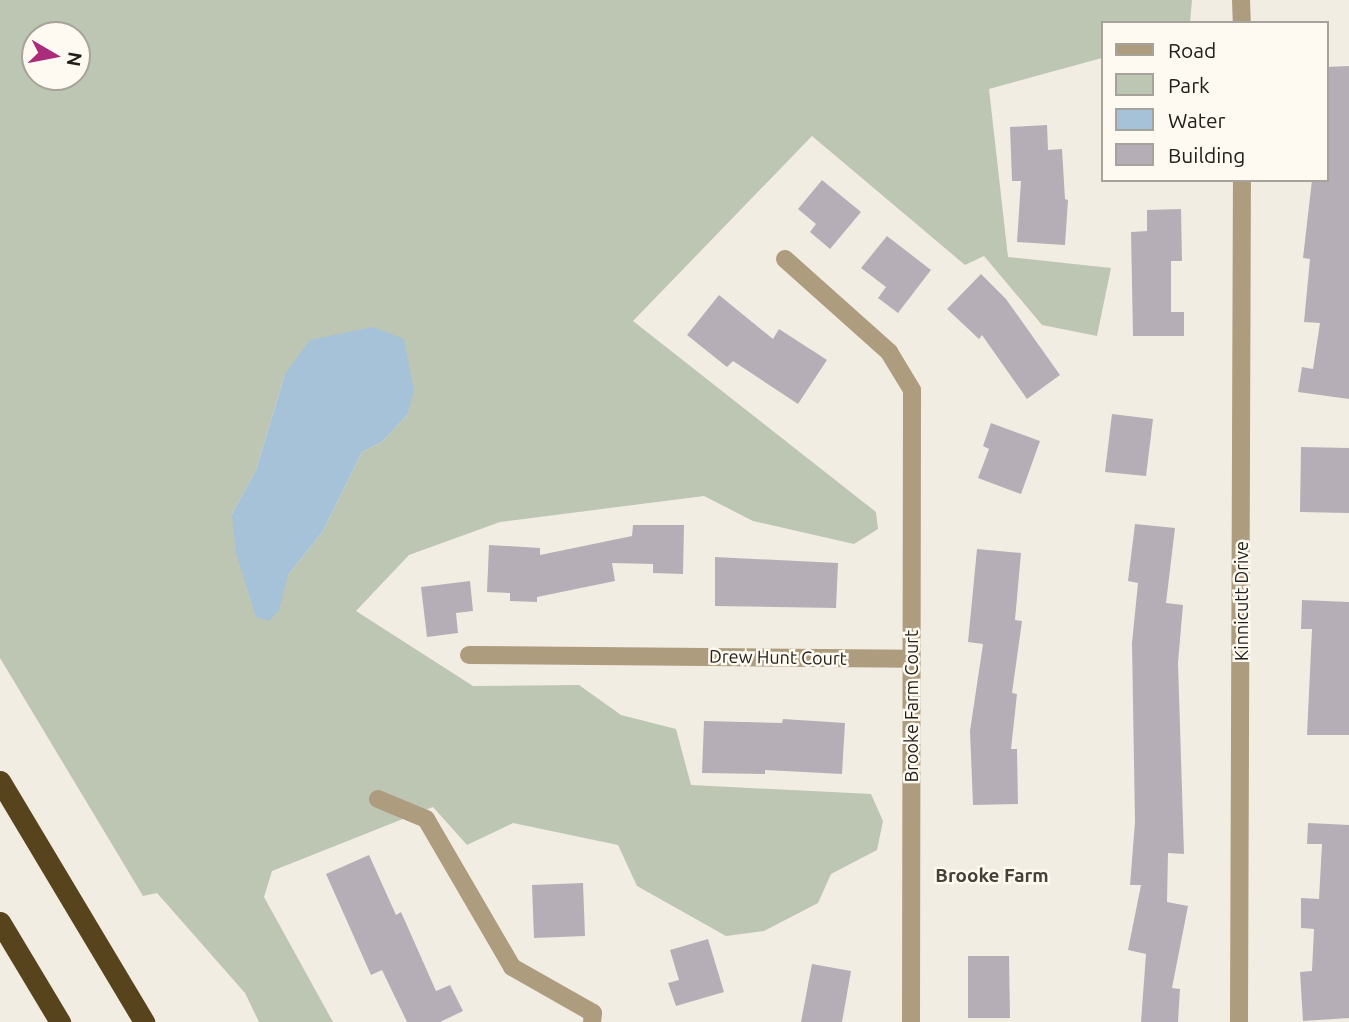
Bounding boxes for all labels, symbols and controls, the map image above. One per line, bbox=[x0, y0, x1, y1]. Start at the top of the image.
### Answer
north arrow bbox=[21, 21, 91, 91]
legend bbox=[1100, 21, 1328, 182]
text: Road bbox=[1168, 38, 1216, 62]
text: N bbox=[63, 50, 87, 68]
text: Park bbox=[1168, 73, 1210, 97]
text: Water bbox=[1168, 108, 1226, 132]
text: Building bbox=[1168, 143, 1245, 167]
street label: Kinnicutt Drive bbox=[1230, 541, 1252, 661]
street label: Brooke Farm Court bbox=[900, 630, 922, 782]
street label: Drew Hunt Court bbox=[709, 645, 847, 669]
district label: Brooke Farm bbox=[935, 865, 1049, 887]

